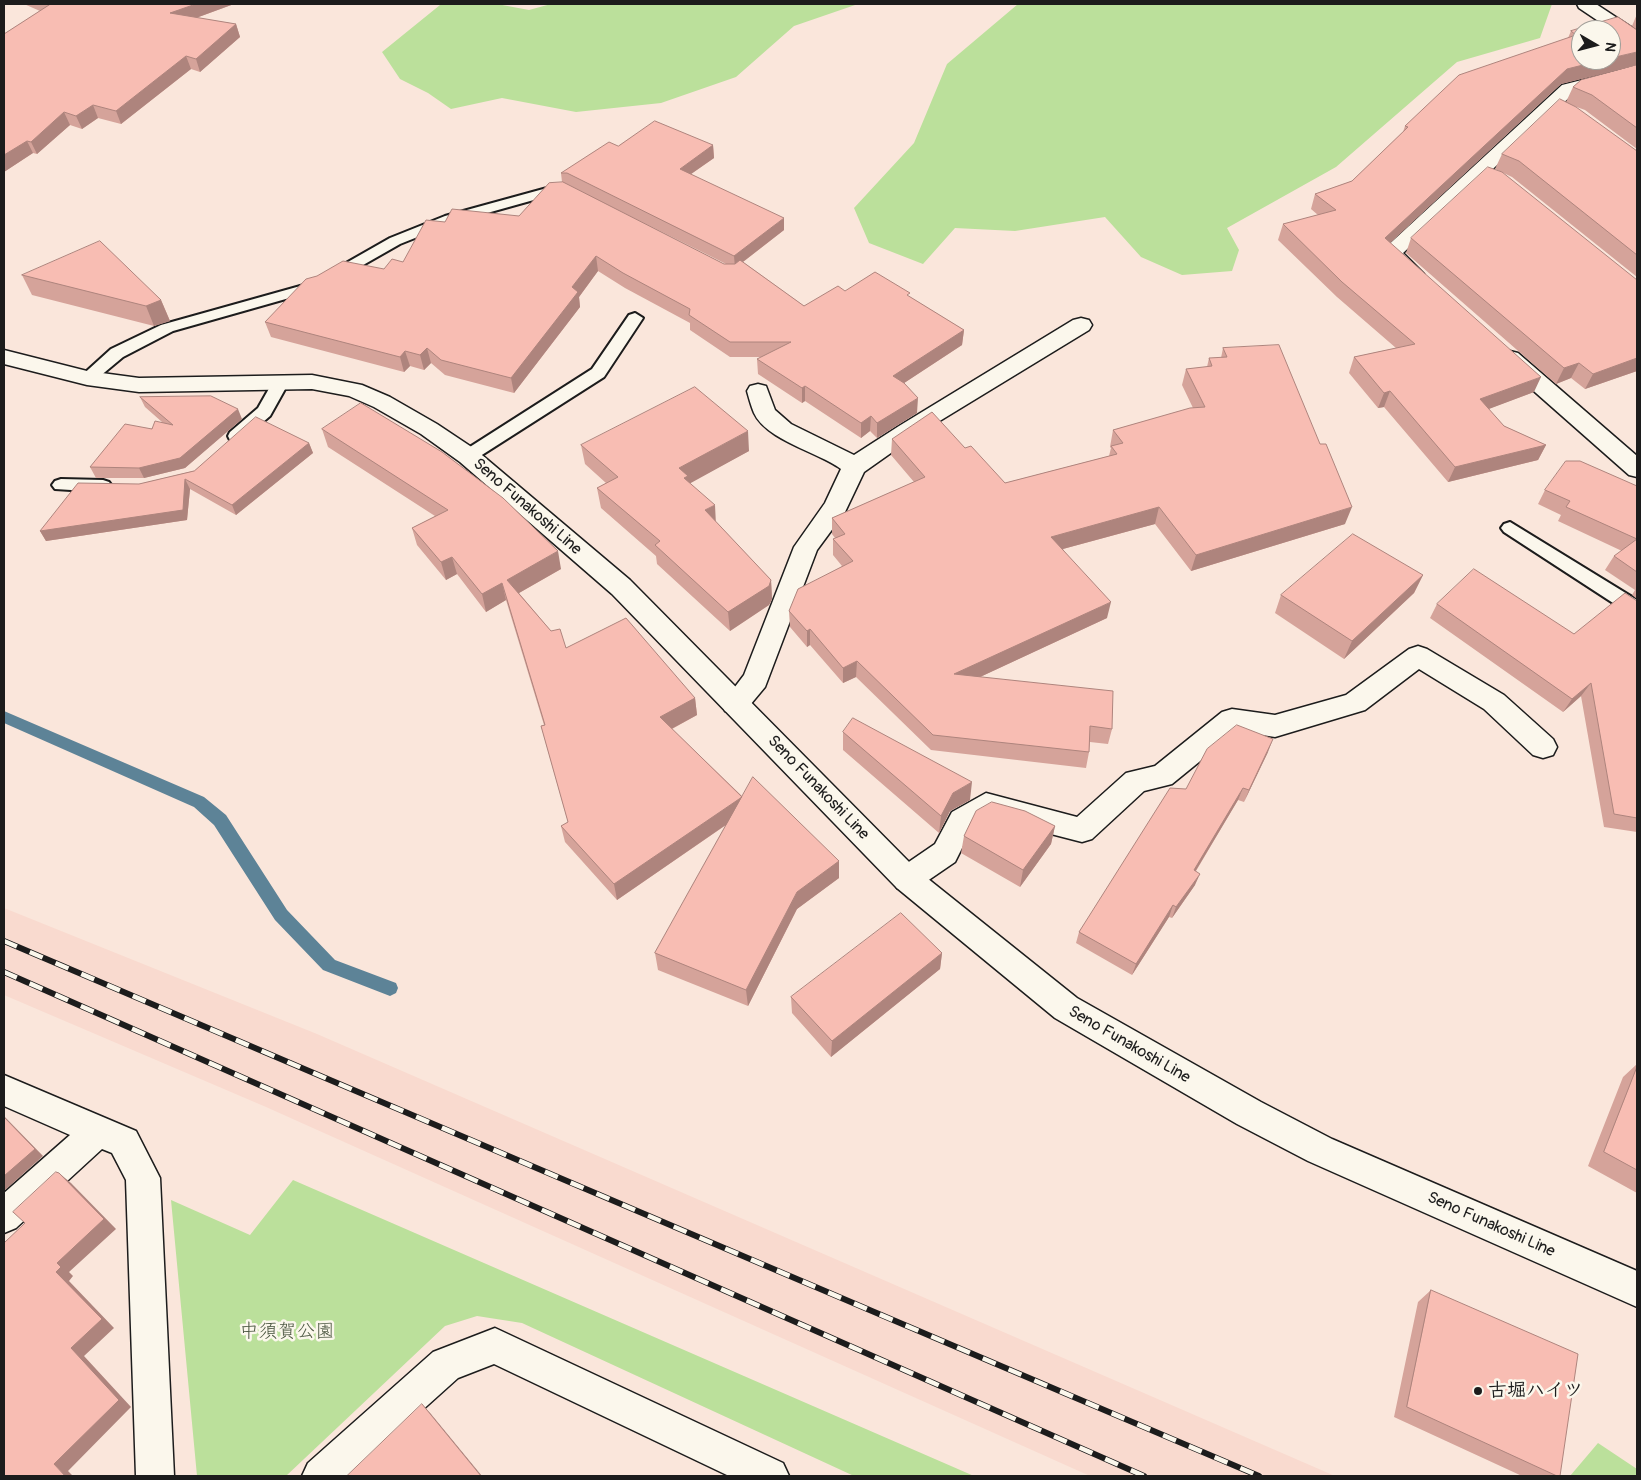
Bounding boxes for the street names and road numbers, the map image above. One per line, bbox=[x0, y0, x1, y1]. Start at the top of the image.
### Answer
street label: Seno Funakoshi Line bbox=[469, 455, 585, 559]
street label: Seno Funakoshi Line bbox=[763, 732, 873, 844]
street label: Seno Funakoshi Line bbox=[1065, 1002, 1193, 1088]
street label: Seno Funakoshi Line bbox=[1424, 1188, 1558, 1262]

